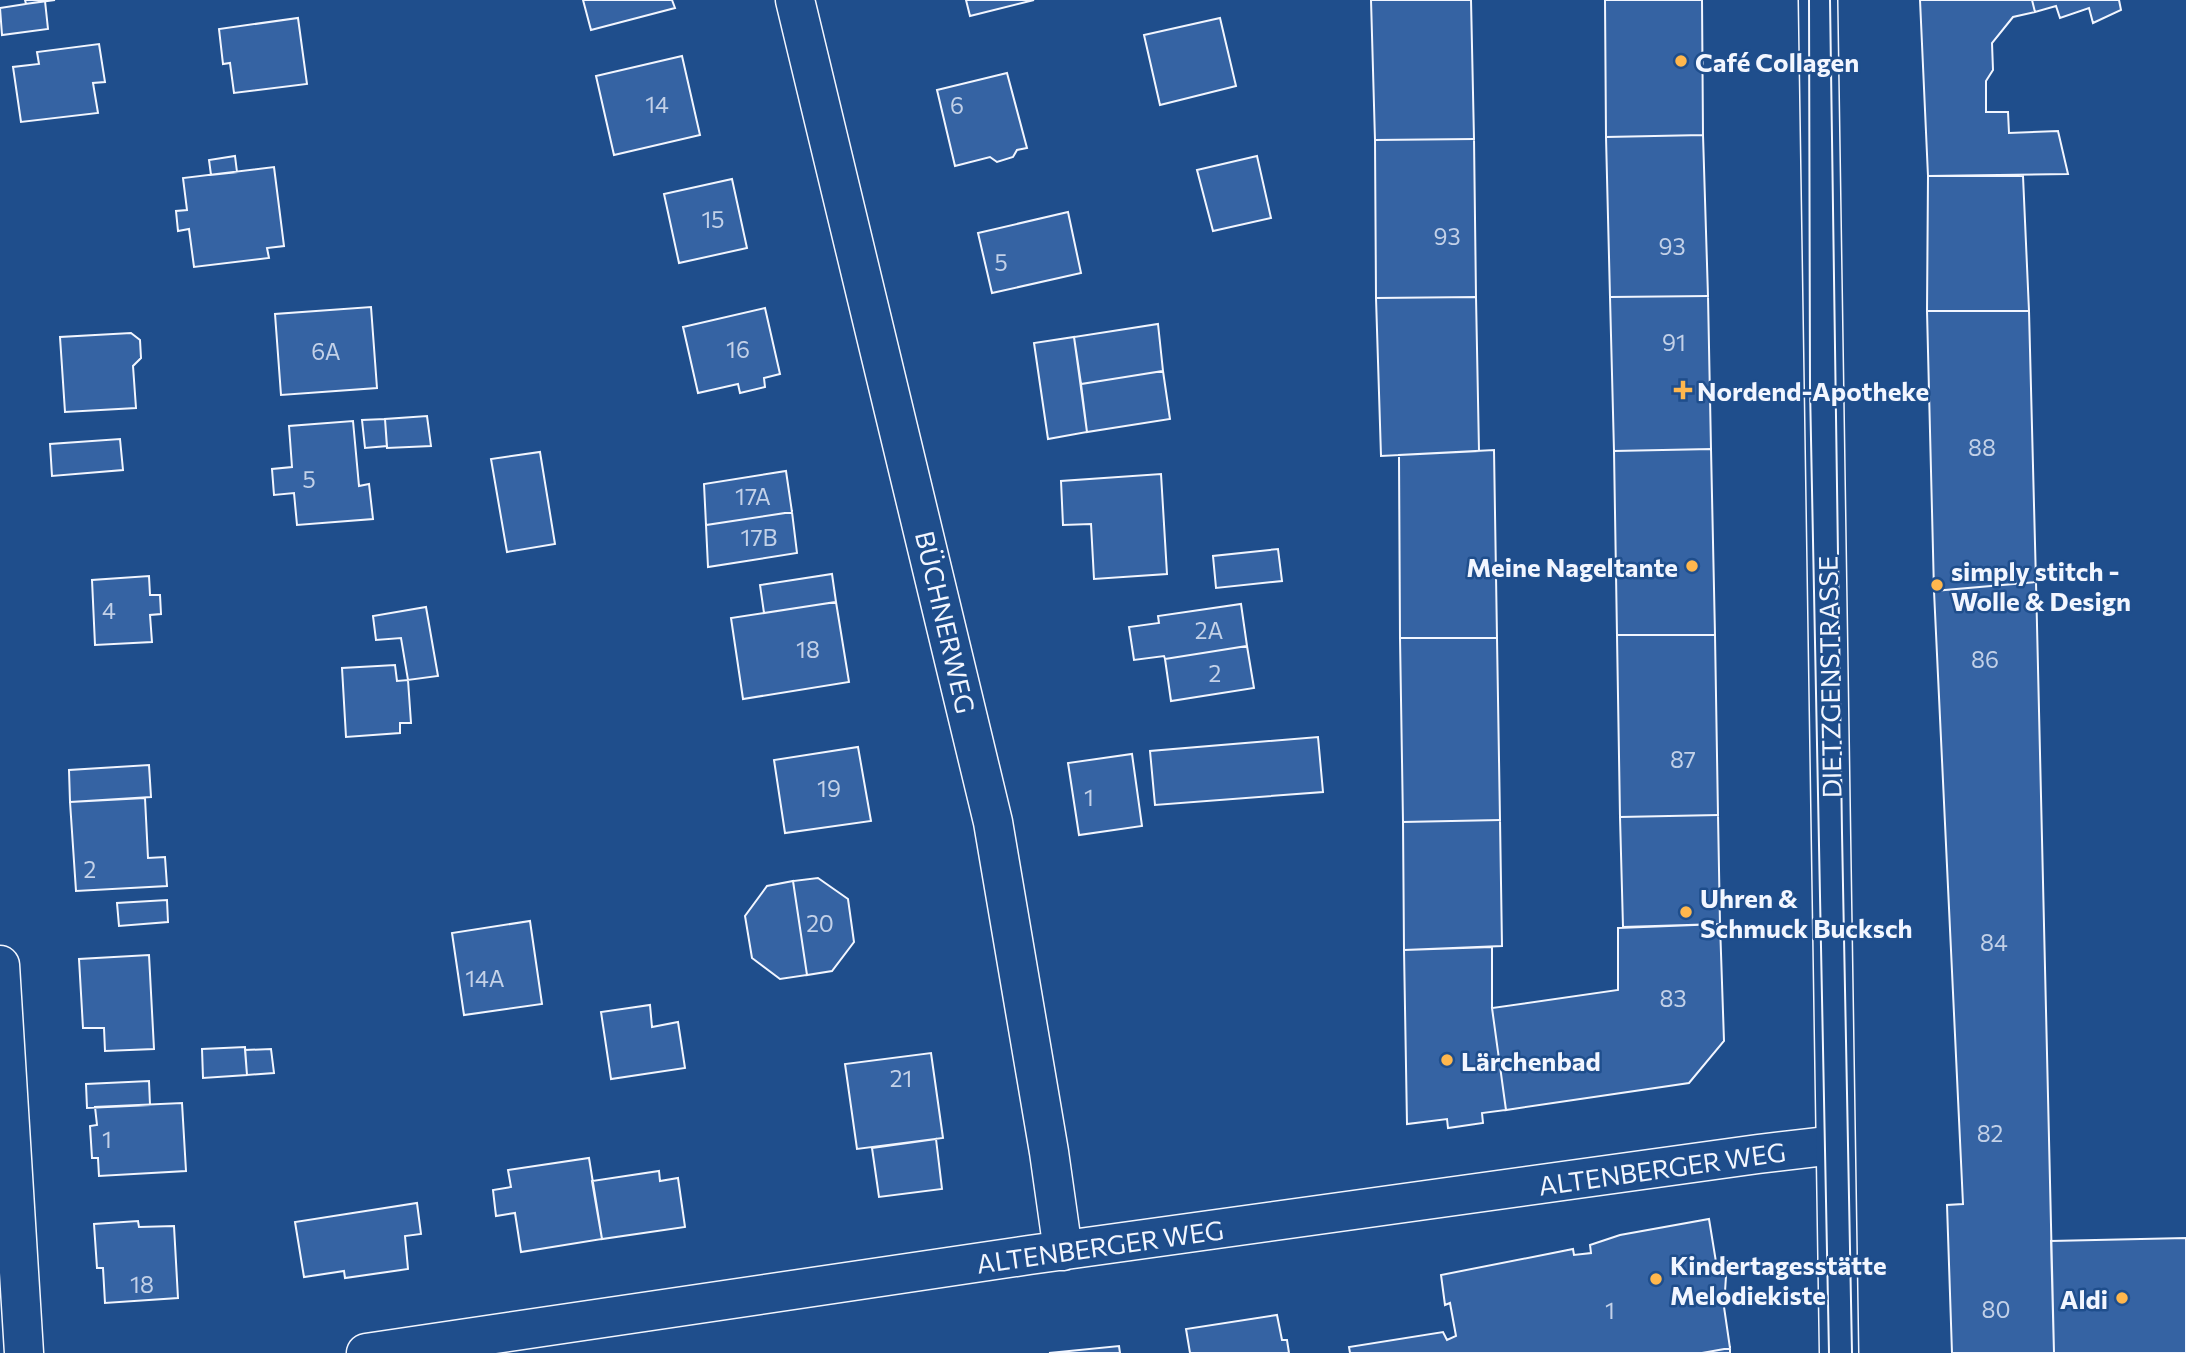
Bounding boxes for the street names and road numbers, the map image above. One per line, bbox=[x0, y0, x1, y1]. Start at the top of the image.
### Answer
street label: BÜCHNERWEG bbox=[910, 528, 982, 716]
street label: DIETZGENSTRASSE bbox=[1811, 555, 1847, 799]
street label: ALTENBERGER WEG bbox=[1536, 1135, 1788, 1201]
street label: ALTENBERGER WEG bbox=[974, 1213, 1226, 1279]

